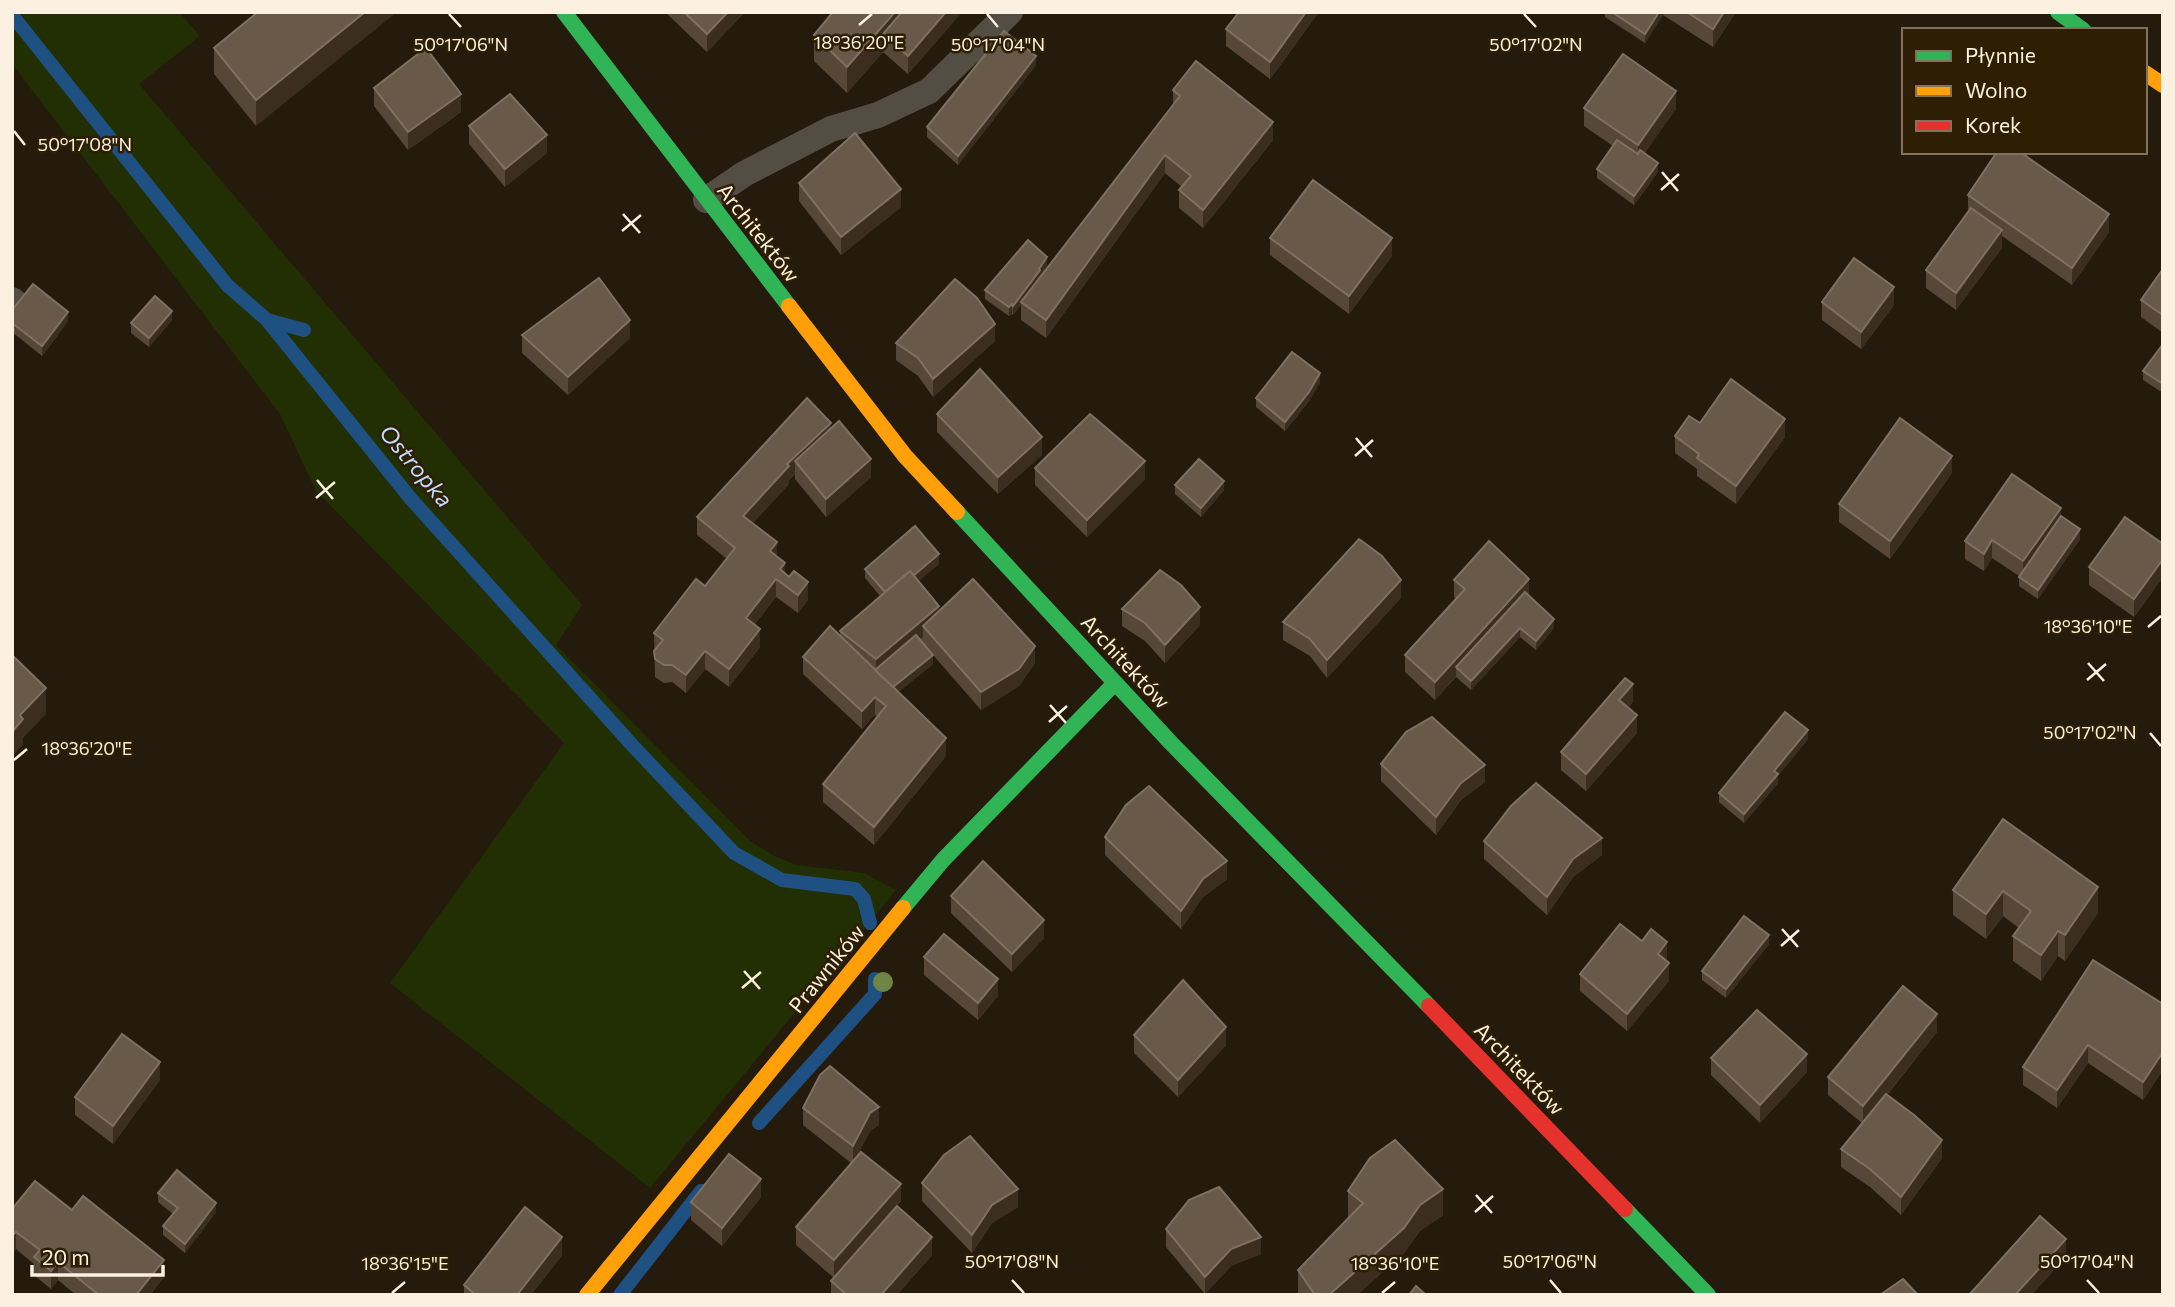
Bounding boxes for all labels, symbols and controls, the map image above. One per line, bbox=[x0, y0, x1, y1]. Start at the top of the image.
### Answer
legend bbox=[1902, 28, 2147, 154]
text: 18°36'20"E bbox=[814, 31, 904, 53]
text: 50°17'06"N bbox=[414, 33, 508, 55]
text: 50°17'04"N bbox=[951, 33, 1045, 55]
text: 50°17'02"N bbox=[1489, 33, 1583, 55]
text: Płynnie bbox=[1965, 42, 2036, 67]
text: Wolno bbox=[1965, 77, 2027, 102]
text: Korek bbox=[1965, 112, 2021, 137]
text: 50°17'08"N bbox=[38, 133, 132, 155]
street label: Architektów bbox=[713, 178, 806, 287]
water label: Ostropka bbox=[374, 418, 459, 512]
street label: Architektów bbox=[1076, 609, 1176, 713]
text: 18°36'10"E bbox=[2044, 615, 2132, 637]
text: 50°17'02"N bbox=[2043, 721, 2137, 743]
text: 18°36'20"E bbox=[42, 737, 132, 759]
street label: Prawników bbox=[783, 919, 869, 1017]
street label: Architektów bbox=[1470, 1017, 1570, 1119]
scale bar bbox=[32, 1234, 163, 1278]
text: 20 m bbox=[42, 1244, 90, 1269]
text: 50°17'08"N bbox=[965, 1250, 1059, 1272]
text: 50°17'06"N bbox=[1503, 1250, 1597, 1272]
text: 50°17'04"N bbox=[2040, 1250, 2134, 1272]
text: 18°36'15"E bbox=[361, 1252, 449, 1274]
text: 18°36'10"E bbox=[1351, 1252, 1439, 1274]

